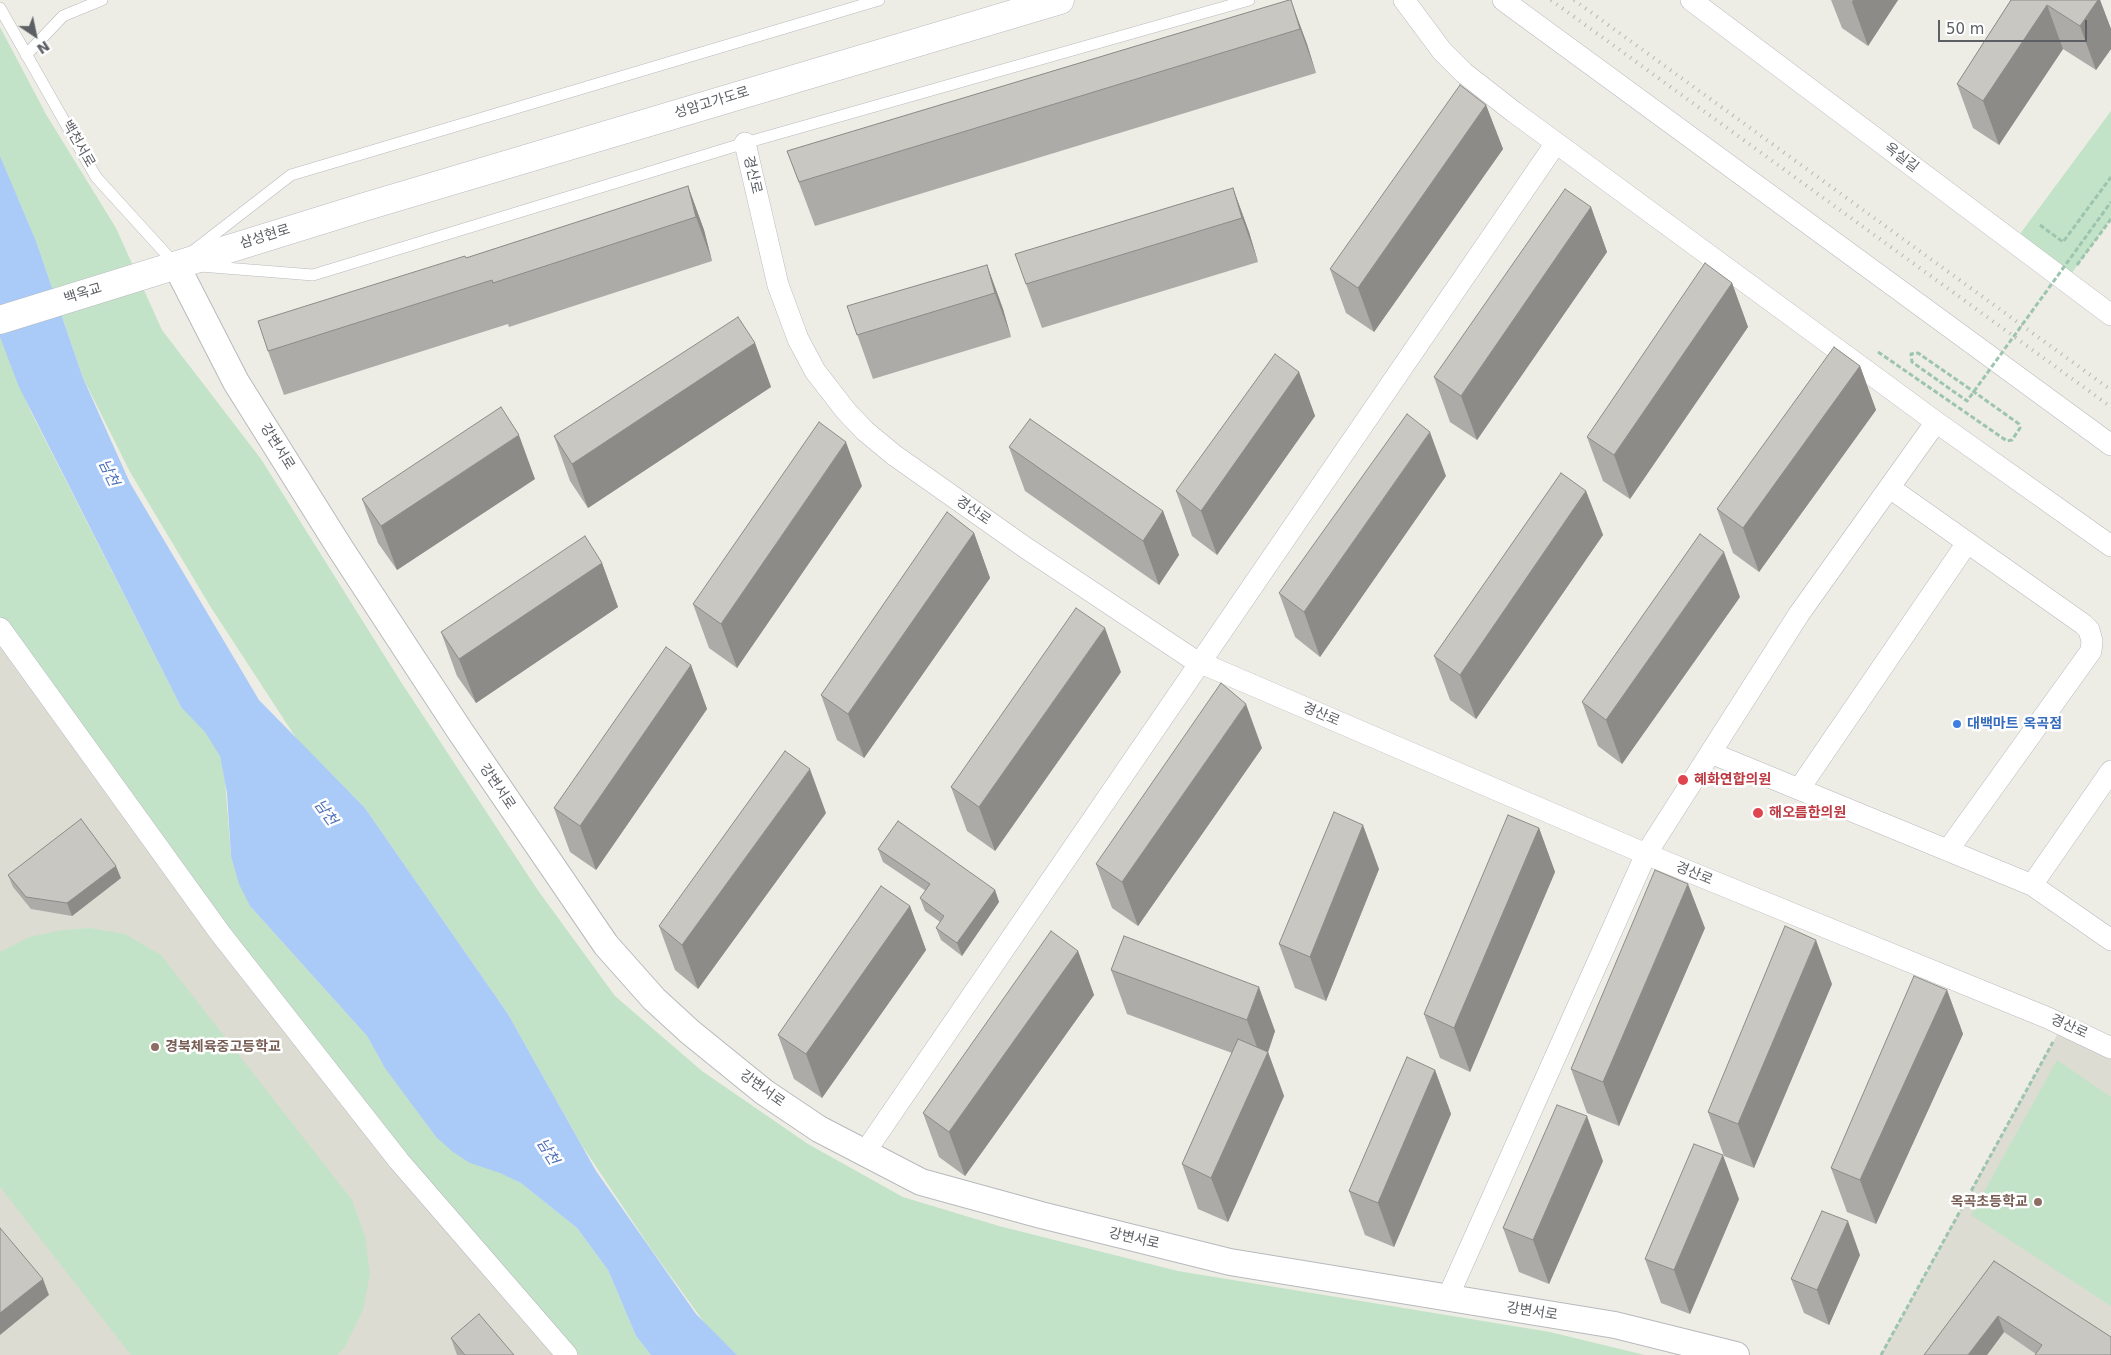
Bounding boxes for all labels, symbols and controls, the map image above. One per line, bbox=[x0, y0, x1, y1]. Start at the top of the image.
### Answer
north arrow bbox=[10, 10, 60, 60]
scale bar bbox=[1941, 10, 2090, 42]
text: 50 m bbox=[1946, 20, 1984, 38]
text: N bbox=[34, 38, 53, 57]
street label: 성암고가도로 bbox=[673, 84, 751, 122]
street label: 백천서로 bbox=[58, 117, 98, 171]
street label: 옥실길 bbox=[1881, 140, 1921, 176]
street label: 경산로 bbox=[739, 154, 765, 196]
street label: 삼성현로 bbox=[238, 221, 292, 253]
street label: 백옥교 bbox=[62, 280, 104, 308]
street label: 강변서로 bbox=[256, 421, 298, 473]
water label: 남천 bbox=[94, 457, 122, 489]
street label: 경산로 bbox=[952, 493, 994, 529]
street label: 경산로 bbox=[1300, 700, 1342, 730]
place label: 대백마트 옥곡점 bbox=[1967, 716, 2062, 732]
marker: 대백마트 옥곡점 bbox=[1951, 718, 1963, 730]
street label: 강변서로 bbox=[476, 761, 518, 813]
place label: 혜화연합의원 bbox=[1694, 772, 1771, 788]
marker: 혜화연합의원 bbox=[1676, 773, 1690, 787]
water label: 남천 bbox=[310, 797, 340, 829]
place label: 해오름한의원 bbox=[1769, 805, 1846, 821]
marker: 해오름한의원 bbox=[1751, 806, 1765, 820]
street label: 경산로 bbox=[1673, 859, 1715, 889]
street label: 경산로 bbox=[2048, 1011, 2090, 1043]
place label: 경북체육중고등학교 bbox=[165, 1039, 281, 1055]
marker: 경북체육중고등학교 bbox=[149, 1041, 161, 1053]
street label: 강변서로 bbox=[736, 1067, 788, 1111]
water label: 남천 bbox=[532, 1136, 562, 1168]
place label: 옥곡초등학교 bbox=[1951, 1194, 2028, 1210]
marker: 옥곡초등학교 bbox=[2032, 1196, 2044, 1208]
street label: 강변서로 bbox=[1107, 1225, 1161, 1253]
street label: 강변서로 bbox=[1505, 1300, 1559, 1324]

